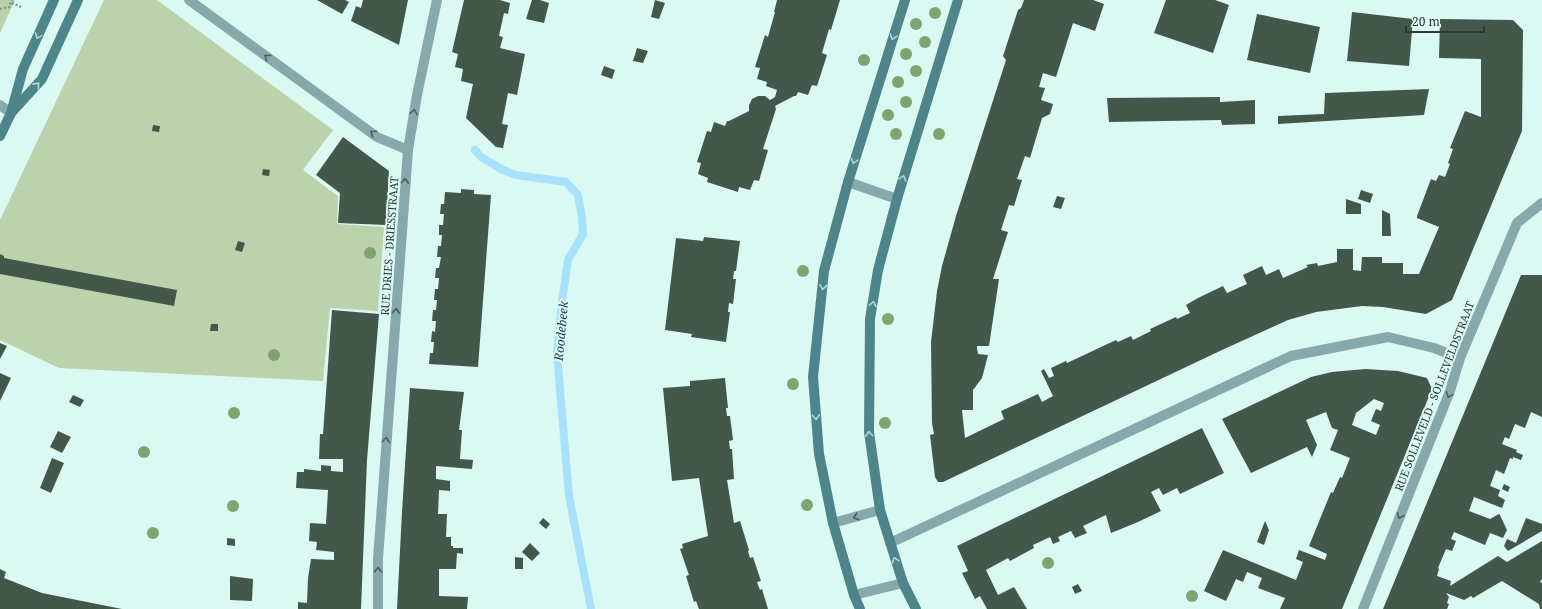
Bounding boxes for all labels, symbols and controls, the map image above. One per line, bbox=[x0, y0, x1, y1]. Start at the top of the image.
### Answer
scale bar bbox=[1406, 8, 1484, 34]
text: 20 m bbox=[1412, 13, 1440, 30]
one-way arrow bbox=[35, 31, 43, 39]
one-way arrow bbox=[889, 34, 898, 41]
one-way arrow bbox=[265, 55, 272, 62]
one-way arrow bbox=[33, 82, 40, 89]
one-way arrow bbox=[409, 109, 418, 115]
one-way arrow bbox=[370, 131, 377, 138]
one-way arrow bbox=[850, 158, 859, 165]
one-way arrow bbox=[898, 174, 907, 181]
street label: RUE DRIES - DRIESSTRAAT bbox=[377, 176, 401, 316]
one-way arrow bbox=[401, 178, 410, 184]
one-way arrow bbox=[818, 284, 827, 290]
water label: Roodebeek bbox=[550, 299, 572, 363]
street label: RUE SOLLEVELD - SOLLEVELDSTRAAT bbox=[1391, 299, 1477, 493]
one-way arrow bbox=[868, 301, 876, 307]
one-way arrow bbox=[391, 308, 400, 314]
one-way arrow bbox=[1445, 392, 1453, 399]
one-way arrow bbox=[812, 414, 821, 420]
one-way arrow bbox=[865, 431, 874, 437]
one-way arrow bbox=[382, 437, 391, 443]
one-way arrow bbox=[853, 512, 859, 520]
one-way arrow bbox=[1397, 512, 1405, 519]
one-way arrow bbox=[892, 557, 900, 564]
one-way arrow bbox=[374, 567, 382, 573]

